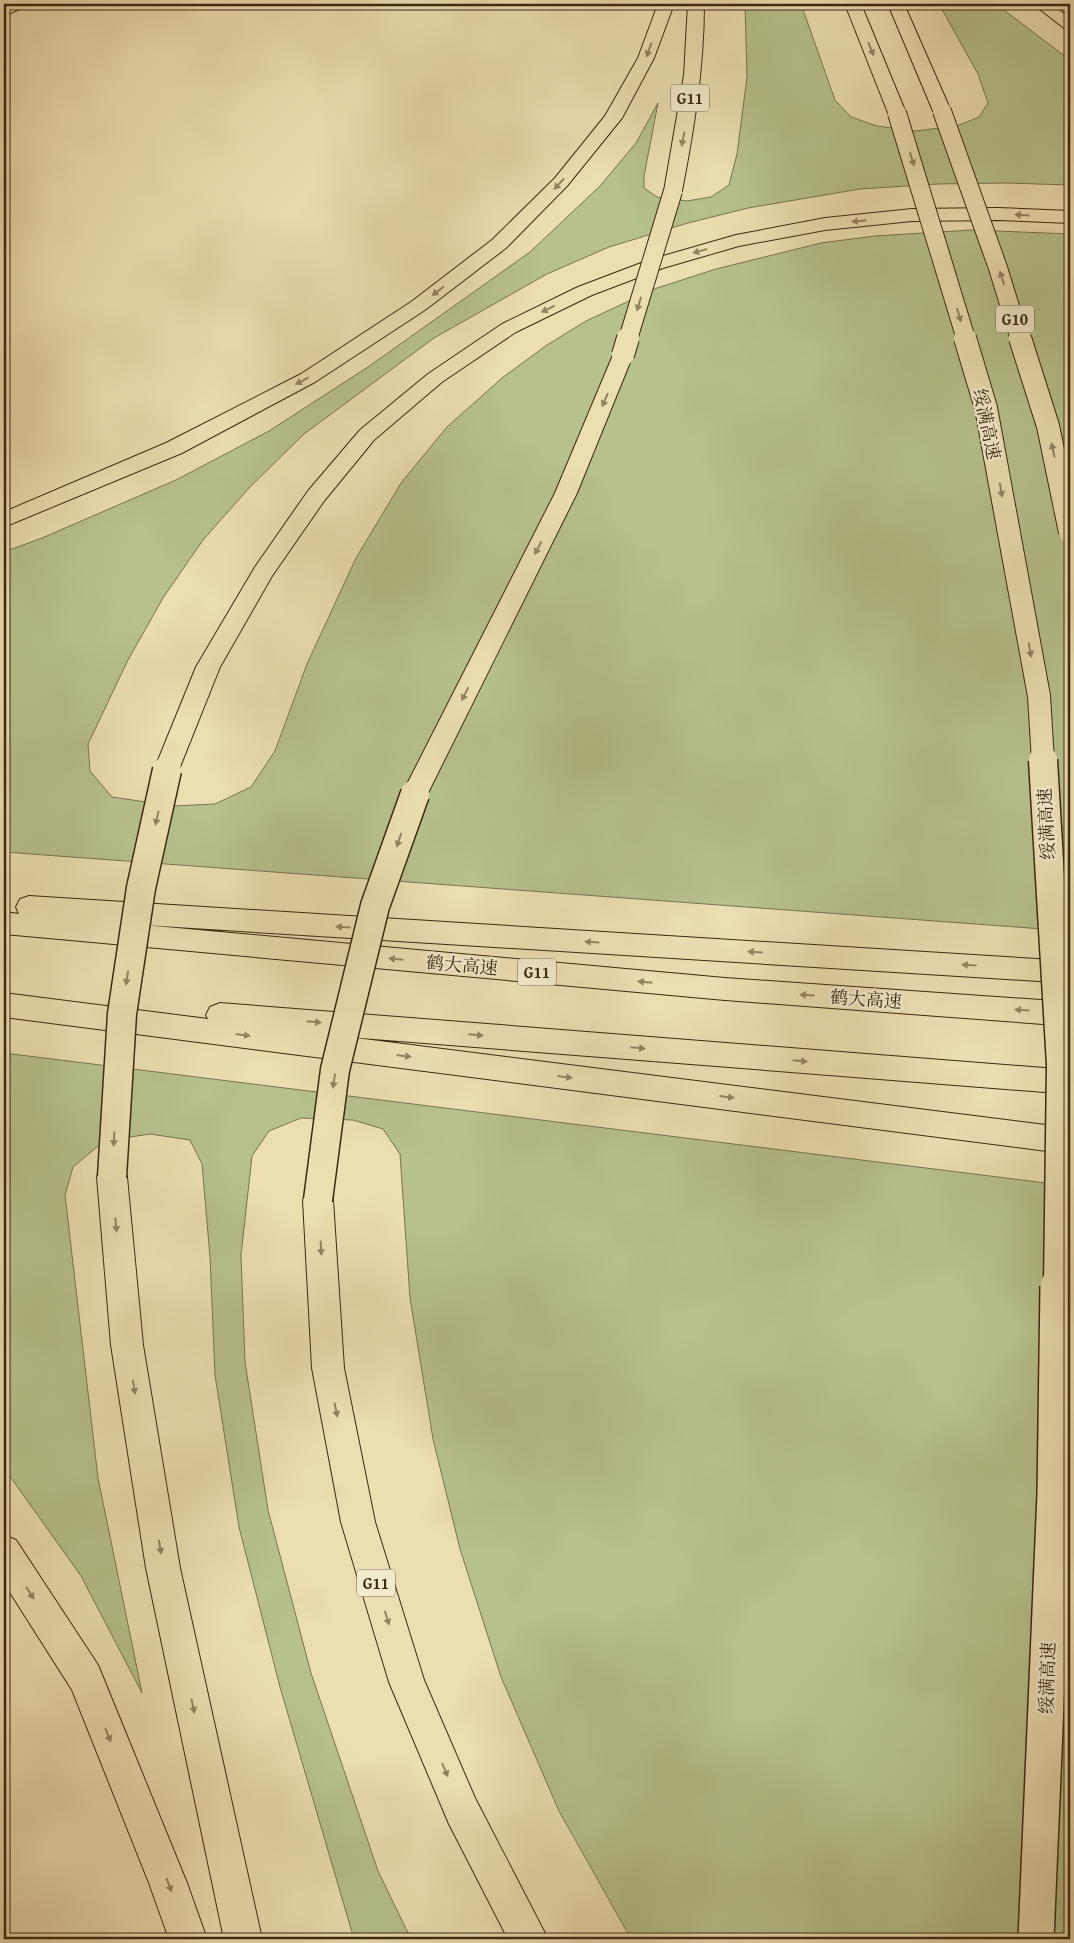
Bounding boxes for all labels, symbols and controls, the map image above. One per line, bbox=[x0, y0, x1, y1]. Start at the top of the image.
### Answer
one-way arrow bbox=[645, 42, 652, 57]
one-way arrow bbox=[867, 42, 875, 57]
road number: G11 bbox=[671, 85, 709, 112]
one-way arrow bbox=[678, 131, 686, 147]
one-way arrow bbox=[908, 152, 916, 167]
one-way arrow bbox=[553, 177, 565, 189]
one-way arrow bbox=[1013, 210, 1029, 218]
one-way arrow bbox=[851, 217, 867, 225]
one-way arrow bbox=[692, 248, 707, 256]
one-way arrow bbox=[997, 270, 1005, 285]
one-way arrow bbox=[431, 286, 445, 296]
one-way arrow bbox=[634, 297, 642, 312]
one-way arrow bbox=[541, 305, 556, 313]
road number: G10 bbox=[996, 306, 1034, 332]
one-way arrow bbox=[955, 307, 963, 322]
one-way arrow bbox=[295, 377, 310, 385]
street label: 绥满高速 bbox=[966, 386, 1008, 462]
one-way arrow bbox=[600, 393, 608, 407]
one-way arrow bbox=[1049, 443, 1057, 458]
one-way arrow bbox=[997, 482, 1005, 498]
one-way arrow bbox=[534, 541, 542, 555]
one-way arrow bbox=[1027, 642, 1035, 658]
one-way arrow bbox=[461, 686, 469, 701]
street label: 绥满高速 bbox=[1031, 787, 1061, 861]
one-way arrow bbox=[153, 810, 161, 825]
one-way arrow bbox=[395, 832, 402, 847]
one-way arrow bbox=[335, 922, 351, 930]
one-way arrow bbox=[584, 938, 600, 946]
street label: 鹤大高速 bbox=[425, 948, 499, 982]
one-way arrow bbox=[746, 948, 762, 956]
one-way arrow bbox=[388, 955, 404, 963]
road number: G11 bbox=[518, 959, 556, 986]
one-way arrow bbox=[961, 961, 977, 969]
one-way arrow bbox=[123, 970, 131, 986]
one-way arrow bbox=[637, 978, 653, 986]
street label: 鹤大高速 bbox=[829, 983, 903, 1015]
one-way arrow bbox=[799, 991, 815, 999]
one-way arrow bbox=[1013, 1006, 1029, 1014]
one-way arrow bbox=[306, 1019, 322, 1027]
one-way arrow bbox=[235, 1031, 251, 1039]
one-way arrow bbox=[468, 1032, 484, 1040]
one-way arrow bbox=[630, 1044, 646, 1052]
one-way arrow bbox=[397, 1052, 413, 1060]
one-way arrow bbox=[792, 1057, 808, 1065]
one-way arrow bbox=[330, 1073, 338, 1089]
one-way arrow bbox=[558, 1073, 574, 1081]
one-way arrow bbox=[719, 1093, 735, 1101]
one-way arrow bbox=[110, 1132, 118, 1148]
one-way arrow bbox=[113, 1217, 121, 1233]
one-way arrow bbox=[317, 1241, 325, 1257]
one-way arrow bbox=[130, 1379, 138, 1395]
one-way arrow bbox=[333, 1402, 341, 1418]
one-way arrow bbox=[156, 1539, 164, 1555]
road number: G11 bbox=[357, 1570, 395, 1596]
one-way arrow bbox=[25, 1586, 35, 1600]
one-way arrow bbox=[384, 1611, 392, 1626]
street label: 绥满高速 bbox=[1032, 1642, 1062, 1714]
one-way arrow bbox=[189, 1699, 197, 1714]
one-way arrow bbox=[105, 1728, 113, 1742]
one-way arrow bbox=[441, 1763, 449, 1777]
one-way arrow bbox=[166, 1878, 173, 1893]

